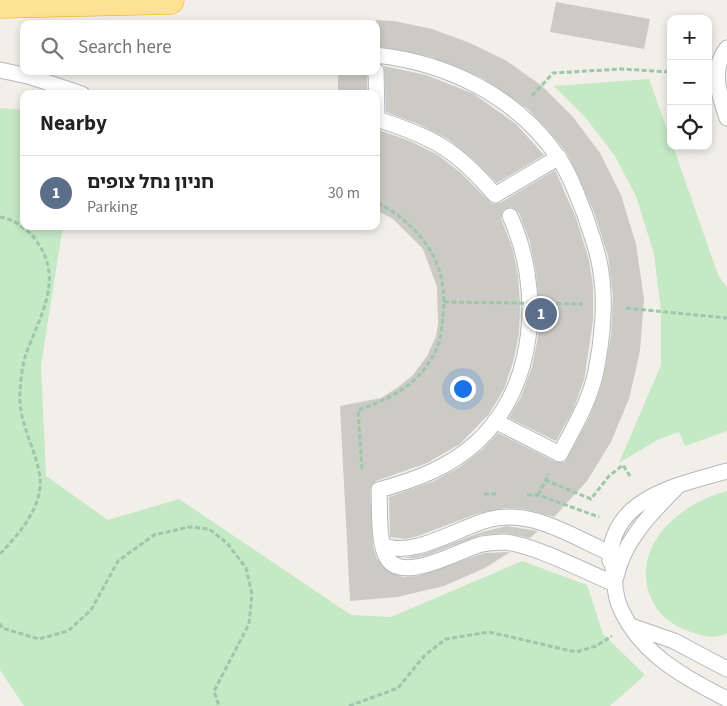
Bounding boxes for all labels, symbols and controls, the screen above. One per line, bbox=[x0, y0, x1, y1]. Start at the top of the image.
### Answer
map controls bbox=[667, 15, 712, 150]
button: + bbox=[667, 15, 712, 60]
search box bbox=[20, 20, 380, 75]
icon: search bbox=[38, 34, 66, 62]
text: Search here bbox=[78, 34, 172, 61]
button: − bbox=[667, 60, 712, 105]
button: locate bbox=[667, 105, 712, 150]
text: Nearby bbox=[40, 108, 107, 138]
text: חניון נחל צופים bbox=[87, 169, 214, 196]
text: 1 bbox=[52, 182, 60, 204]
text: 30 m bbox=[328, 182, 360, 204]
text: Parking bbox=[87, 196, 138, 218]
pin: 1 bbox=[525, 295, 557, 333]
your location bbox=[450, 376, 476, 402]

